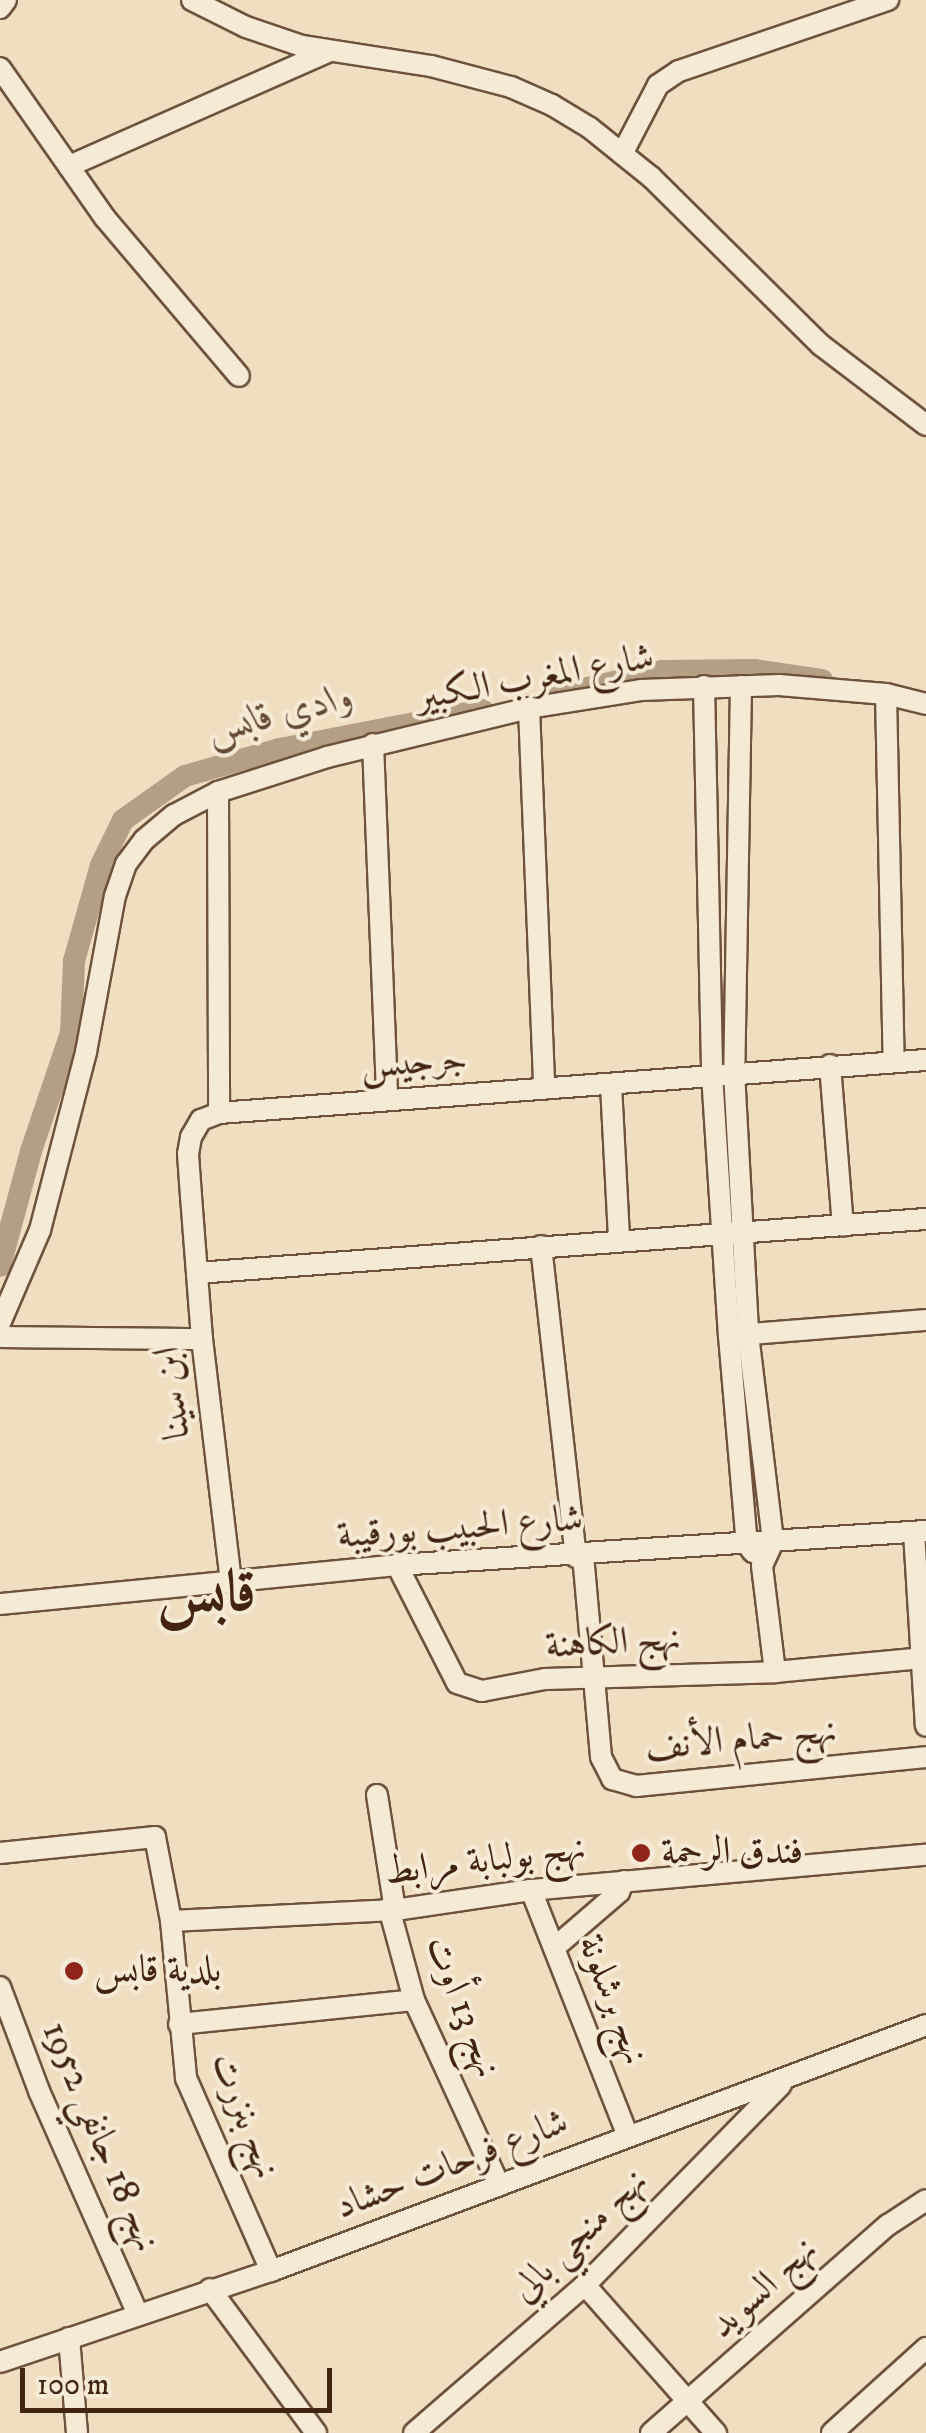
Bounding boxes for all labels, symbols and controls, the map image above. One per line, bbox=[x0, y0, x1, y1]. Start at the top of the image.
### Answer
street label: شارع المغرب الكبير bbox=[413, 635, 657, 721]
water label: وادي قابس bbox=[201, 673, 359, 755]
street label: جرجيس bbox=[359, 1037, 469, 1089]
street label: ابن سينا bbox=[145, 1344, 201, 1442]
street label: شارع الحبيب بورقيبة bbox=[336, 1497, 584, 1559]
district label: قابس bbox=[158, 1559, 256, 1629]
street label: نهج الكاهنة bbox=[544, 1617, 682, 1669]
street label: نهج حمام الأنف bbox=[643, 1709, 839, 1771]
street label: نهج بولبابة مرابط bbox=[382, 1826, 588, 1896]
place label: فندق الرحمة bbox=[661, 1830, 803, 1876]
marker: فندق الرحمة bbox=[630, 1842, 652, 1864]
street label: نهج برشلونة bbox=[566, 1929, 658, 2071]
street label: نهج 13 أوت bbox=[414, 1930, 510, 2084]
place label: بلدية قابس bbox=[94, 1948, 221, 1994]
marker: بلدية قابس bbox=[63, 1960, 85, 1982]
street label: نهج 18 جانفي 1952 bbox=[31, 2015, 169, 2259]
street label: نهج بنزرت bbox=[199, 2047, 289, 2185]
street label: شارع فرحات حشاد bbox=[329, 2100, 575, 2230]
street label: نهج منجي بالي bbox=[502, 2159, 658, 2313]
street label: نهج السويد bbox=[700, 2228, 828, 2348]
scale bar bbox=[25, 2348, 338, 2410]
text: 100 m bbox=[37, 2367, 109, 2404]

